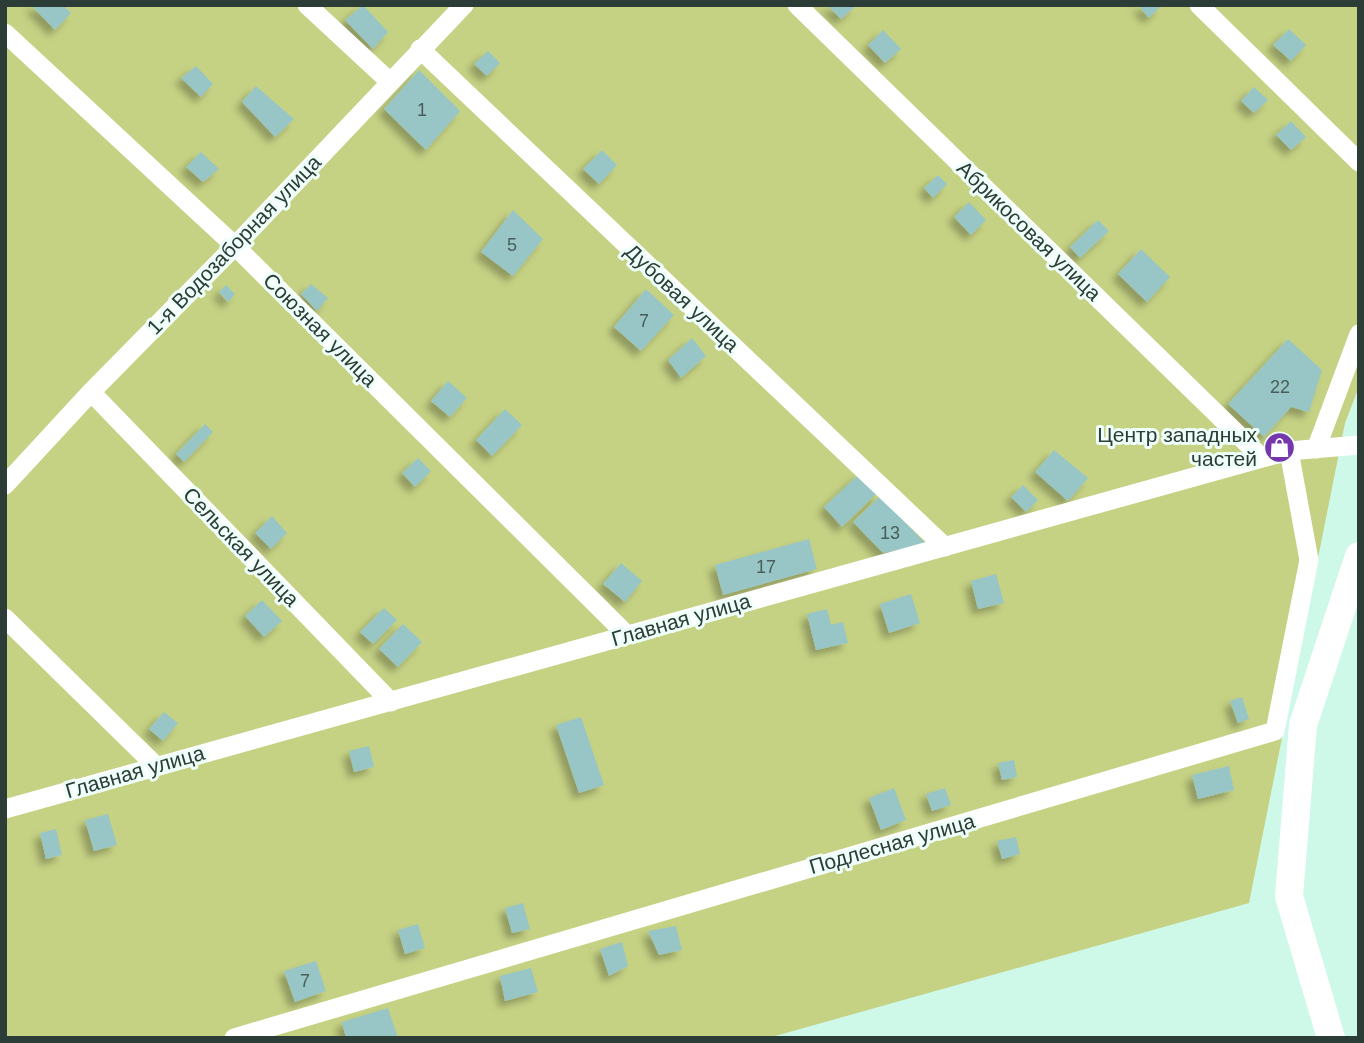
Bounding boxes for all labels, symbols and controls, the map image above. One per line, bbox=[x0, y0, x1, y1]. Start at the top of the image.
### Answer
house number: 1 bbox=[417, 100, 427, 120]
street label: 1-я Водозаборная улица bbox=[142, 150, 325, 339]
street label: Абрикосовая улица bbox=[953, 156, 1106, 305]
house number: 5 bbox=[507, 235, 517, 255]
street label: Дубовая улица bbox=[621, 239, 744, 356]
street label: Союзная улица bbox=[259, 268, 382, 391]
house number: 7 bbox=[639, 311, 649, 331]
house number: 22 bbox=[1270, 377, 1290, 397]
place label: Центр западных частей bbox=[1097, 423, 1257, 470]
shop icon: Центр западных частей bbox=[1263, 430, 1297, 464]
street label: Сельская улица bbox=[179, 483, 304, 611]
house number: 13 bbox=[880, 523, 900, 543]
house number: 17 bbox=[756, 557, 776, 577]
street label: Главная улица bbox=[609, 589, 753, 650]
street label: Главная улица bbox=[63, 741, 207, 802]
street label: Подлесная улица bbox=[806, 809, 978, 878]
house number: 7 bbox=[300, 971, 310, 991]

